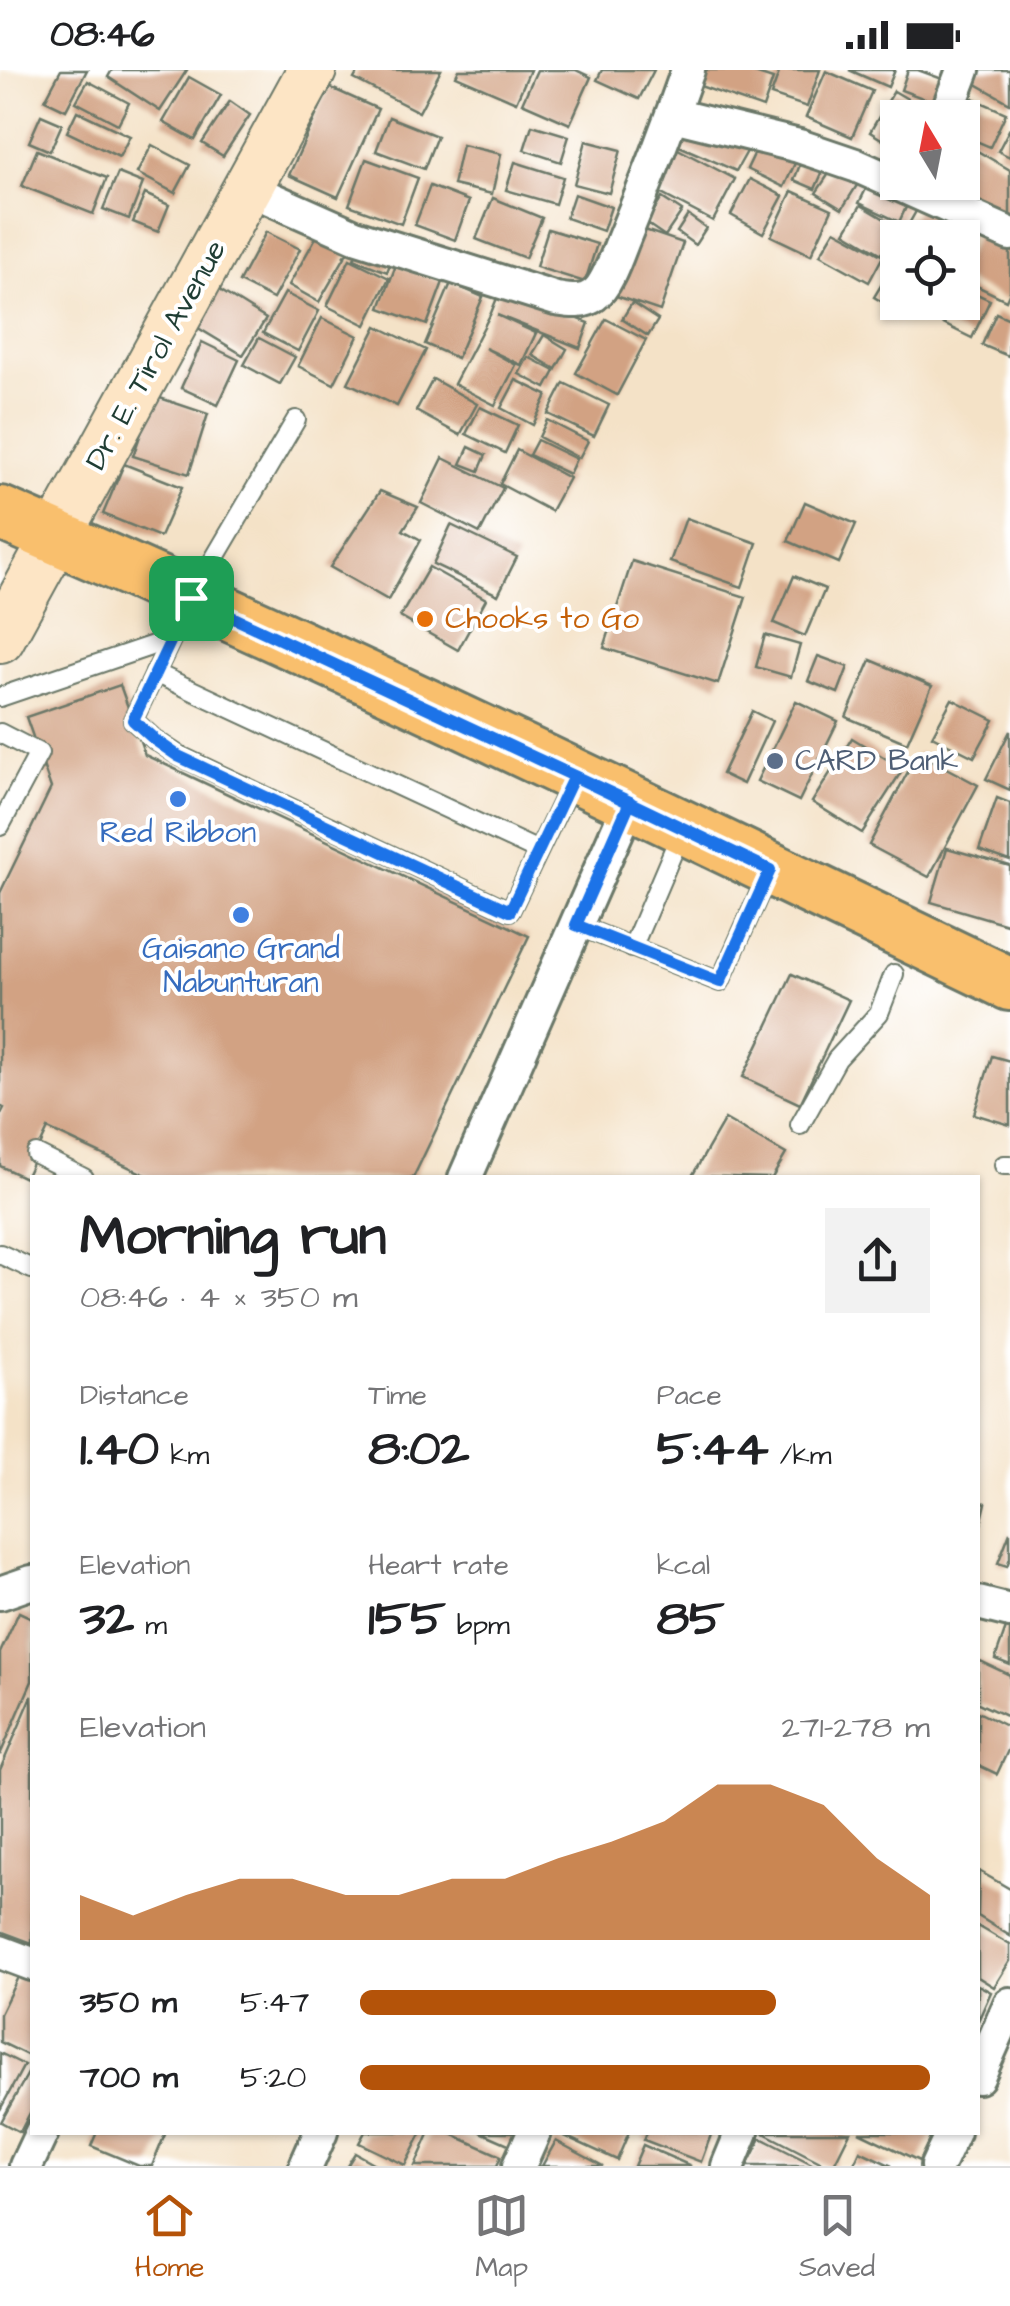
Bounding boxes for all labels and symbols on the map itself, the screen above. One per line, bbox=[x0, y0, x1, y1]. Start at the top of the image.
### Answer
north arrow bbox=[880, 100, 980, 200]
street label: Dr. E. Tirol Avenue bbox=[75, 232, 237, 478]
pin bbox=[149, 556, 234, 641]
place label: Chooks to Go bbox=[445, 598, 639, 640]
marker: Chooks to Go bbox=[414, 608, 436, 630]
place label: CARD Bank bbox=[795, 740, 958, 782]
marker: CARD Bank bbox=[764, 750, 786, 772]
marker: Red Ribbon bbox=[167, 788, 189, 810]
place label: Red Ribbon bbox=[100, 812, 256, 854]
marker: Gaisano Grand Nabunturan bbox=[230, 904, 252, 926]
place label: Gaisano Grand Nabunturan bbox=[142, 928, 340, 1004]

